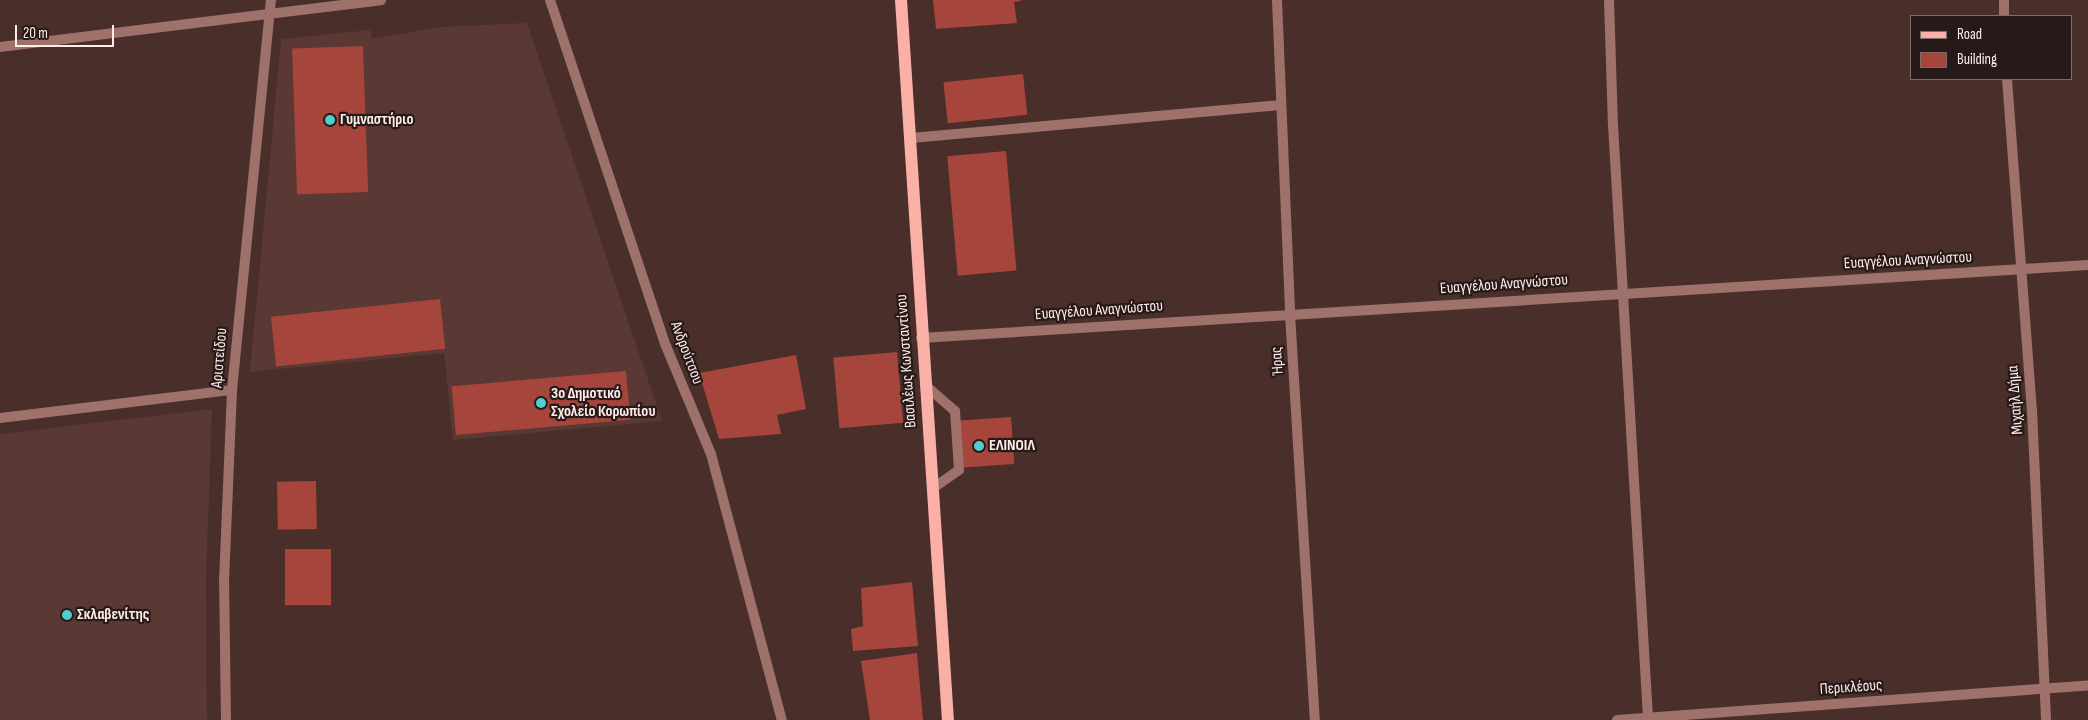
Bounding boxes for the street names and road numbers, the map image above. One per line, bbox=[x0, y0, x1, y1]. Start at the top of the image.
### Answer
street label: Ευαγγέλου Αναγνώστου bbox=[1843, 248, 1973, 274]
street label: Ευαγγέλου Αναγνώστου bbox=[1439, 271, 1569, 299]
street label: Βασιλέως Κωνσταντίνου bbox=[893, 294, 921, 428]
street label: Ευαγγέλου Αναγνώστου bbox=[1034, 297, 1164, 325]
street label: Ανδρούτσου bbox=[665, 319, 707, 387]
street label: Αριστείδου bbox=[208, 327, 232, 389]
street label: Ήρας bbox=[1267, 346, 1289, 376]
street label: Μιχαήλ Δήμα bbox=[2004, 365, 2028, 435]
street label: Περικλέους bbox=[1819, 676, 1883, 700]

